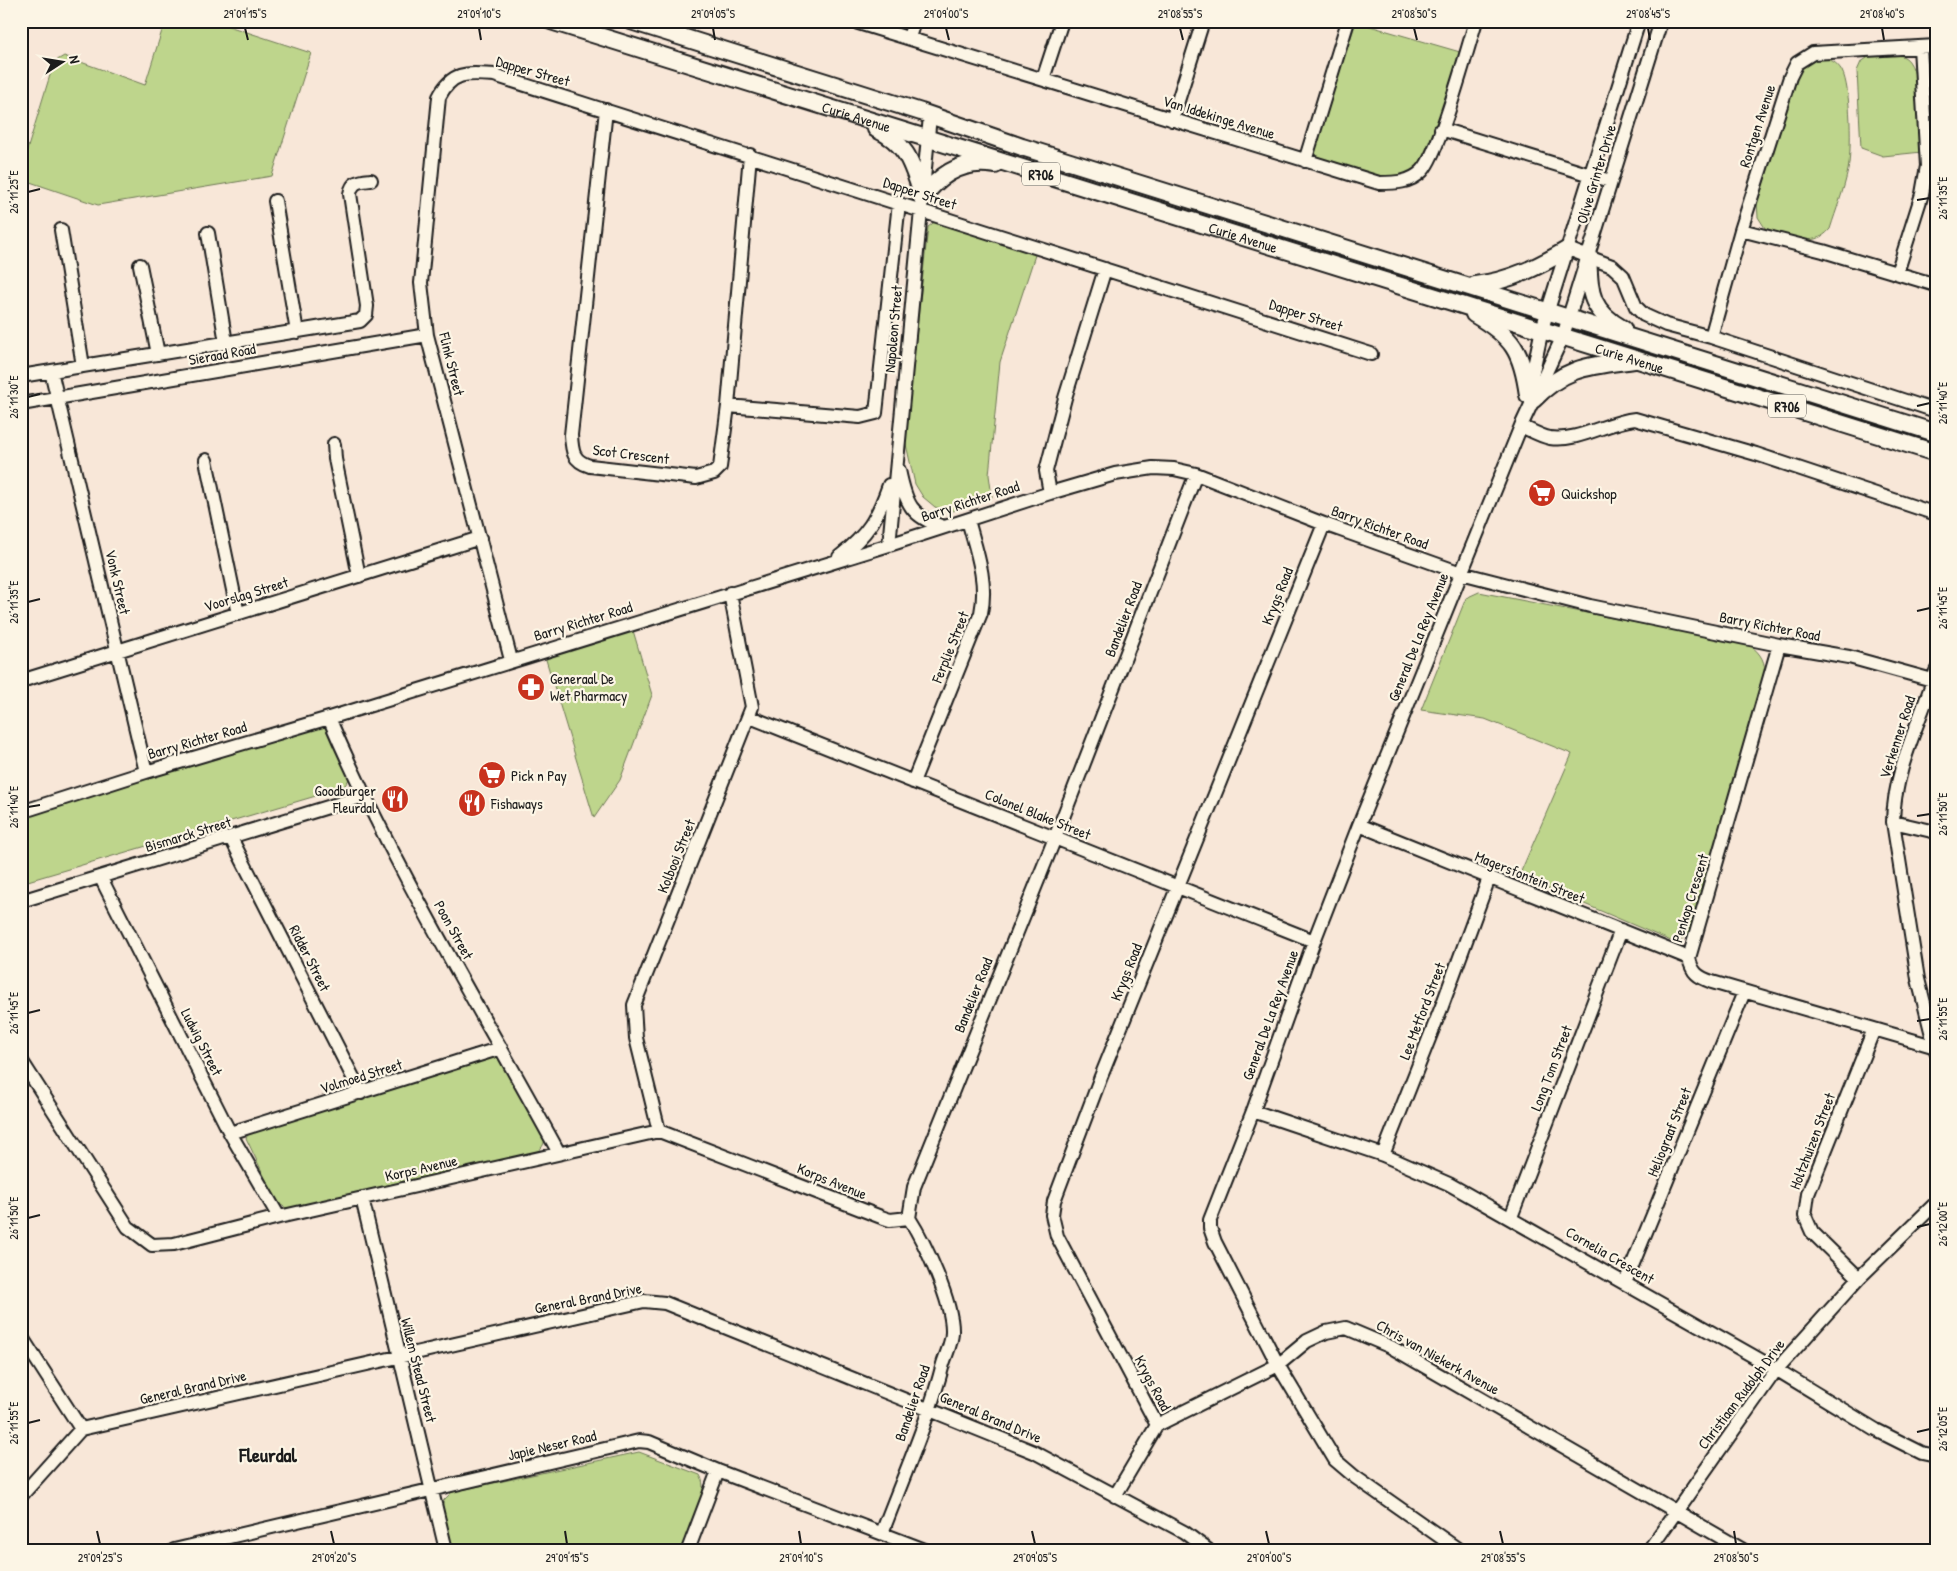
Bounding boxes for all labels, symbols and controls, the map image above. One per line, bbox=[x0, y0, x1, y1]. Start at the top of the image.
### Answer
text: 29°09'15"S bbox=[223, 5, 267, 22]
text: 29°09'10"S bbox=[457, 5, 501, 22]
text: 29°09'05"S bbox=[691, 5, 736, 22]
text: 29°09'00"S bbox=[924, 5, 969, 22]
text: 29°08'55"S bbox=[1158, 5, 1203, 22]
text: 29°08'50"S bbox=[1392, 5, 1437, 22]
text: 29°08'45"S bbox=[1626, 5, 1671, 22]
text: 29°08'40"S bbox=[1860, 5, 1905, 22]
north arrow bbox=[38, 38, 88, 88]
street label: Dapper Street bbox=[494, 50, 573, 92]
text: N bbox=[65, 54, 85, 65]
street label: Rontgen Avenue bbox=[1734, 82, 1780, 170]
street label: Van Iddekinge Avenue bbox=[1160, 90, 1278, 144]
street label: Curie Avenue bbox=[819, 96, 893, 137]
street label: Olive Grinter Drive bbox=[1571, 122, 1621, 226]
road number: R706 bbox=[1022, 162, 1060, 185]
text: 26°11'25"E bbox=[5, 170, 22, 214]
street label: Dapper Street bbox=[881, 171, 960, 215]
text: 26°11'35"E bbox=[1934, 176, 1951, 220]
street label: Curie Avenue bbox=[1206, 216, 1280, 257]
street label: Napoleon Street bbox=[879, 284, 907, 373]
street label: Dapper Street bbox=[1267, 293, 1346, 337]
street label: Flink Street bbox=[434, 329, 470, 399]
street label: Curie Avenue bbox=[1593, 337, 1667, 378]
street label: Sieraad Road bbox=[187, 338, 257, 370]
text: 26°11'30"E bbox=[5, 375, 22, 419]
text: 26°11'40"E bbox=[1934, 381, 1951, 424]
road number: R706 bbox=[1768, 394, 1806, 418]
street label: Scot Crescent bbox=[592, 439, 671, 469]
street label: Barry Richter Road bbox=[918, 475, 1022, 527]
supermarket icon: Quickshop bbox=[1527, 478, 1557, 508]
place label: Quickshop bbox=[1561, 483, 1617, 504]
street label: Barry Richter Road bbox=[1328, 500, 1432, 554]
street label: Vonk Street bbox=[100, 548, 136, 617]
street label: Krygs Road bbox=[1256, 564, 1298, 628]
street label: General De La Rey Avenue bbox=[1383, 569, 1453, 704]
street label: Voorslag Street bbox=[201, 571, 291, 617]
street label: Bandelier Road bbox=[1099, 578, 1147, 660]
text: 26°11'35"E bbox=[5, 580, 22, 624]
text: 26°11'45"E bbox=[1934, 586, 1951, 629]
street label: Barry Richter Road bbox=[531, 596, 635, 646]
street label: Barry Richter Road bbox=[1718, 606, 1822, 646]
street label: Ferplie Street bbox=[926, 607, 974, 687]
place label: Generaal De Wet Pharmacy bbox=[550, 668, 627, 706]
pharmacy icon: Generaal De Wet Pharmacy bbox=[516, 672, 546, 702]
street label: Verkenner Road bbox=[1874, 693, 1920, 781]
street label: Barry Richter Road bbox=[145, 716, 249, 764]
supermarket icon: Pick n Pay bbox=[477, 760, 507, 790]
place label: Pick n Pay bbox=[511, 765, 567, 786]
place label: Goodburger Fleurdal bbox=[314, 780, 376, 818]
street label: Colonel Blake Street bbox=[982, 783, 1095, 845]
restaurant icon: Goodburger Fleurdal bbox=[380, 784, 410, 814]
text: 26°11'40"E bbox=[5, 785, 22, 828]
restaurant icon: Fishaways bbox=[457, 788, 487, 818]
text: 26°11'50"E bbox=[1934, 792, 1951, 836]
place label: Fishaways bbox=[490, 793, 543, 814]
street label: Bismarck Street bbox=[142, 811, 234, 857]
street label: Kolbooi Street bbox=[652, 815, 701, 896]
street label: Magersfontein Street bbox=[1472, 845, 1589, 909]
street label: Penkop Crescent bbox=[1667, 850, 1714, 945]
street label: Poon Street bbox=[429, 897, 479, 964]
street label: Ridder Street bbox=[284, 921, 336, 996]
street label: Krygs Road bbox=[1105, 940, 1147, 1004]
street label: General De La Rey Avenue bbox=[1237, 947, 1303, 1083]
street label: Bandelier Road bbox=[948, 954, 998, 1036]
street label: Lee Metford Street bbox=[1394, 959, 1450, 1063]
text: 26°11'45"E bbox=[5, 991, 22, 1034]
text: 26°11'55"E bbox=[1934, 997, 1951, 1040]
street label: Ludwig Street bbox=[176, 1005, 228, 1080]
street label: Long Tom Street bbox=[1525, 1021, 1577, 1114]
street label: Volmoed Street bbox=[317, 1053, 405, 1098]
street label: Heliograaf Street bbox=[1642, 1084, 1697, 1180]
street label: Holtzhuizen Street bbox=[1784, 1089, 1840, 1192]
street label: Korps Avenue bbox=[383, 1150, 459, 1186]
street label: Korps Avenue bbox=[794, 1158, 870, 1204]
text: 26°11'50"E bbox=[5, 1196, 22, 1240]
text: 26°12'00"E bbox=[1934, 1201, 1951, 1246]
street label: Cornelia Crescent bbox=[1562, 1221, 1659, 1289]
street label: General Brand Drive bbox=[533, 1277, 643, 1319]
street label: Chris van Niekerk Avenue bbox=[1373, 1314, 1503, 1400]
street label: Willem Stead Street bbox=[396, 1316, 442, 1425]
street label: Christiaan Rudolph Drive bbox=[1693, 1335, 1789, 1453]
street label: Krygs Road bbox=[1130, 1351, 1177, 1415]
street label: Bandelier Road bbox=[889, 1362, 935, 1444]
street label: General Brand Drive bbox=[138, 1365, 248, 1409]
street label: General Brand Drive bbox=[937, 1386, 1045, 1448]
text: 26°11'55"E bbox=[5, 1401, 22, 1444]
text: 26°12'05"E bbox=[1934, 1406, 1951, 1451]
street label: Japie Neser Road bbox=[506, 1425, 598, 1465]
district label: Fleurdal bbox=[238, 1441, 297, 1468]
text: 29°09'25"S bbox=[78, 1549, 123, 1566]
text: 29°09'20"S bbox=[312, 1549, 357, 1566]
text: 29°09'15"S bbox=[545, 1549, 589, 1566]
text: 29°09'10"S bbox=[779, 1549, 823, 1566]
text: 29°09'05"S bbox=[1013, 1549, 1058, 1566]
text: 29°09'00"S bbox=[1247, 1549, 1292, 1566]
text: 29°08'55"S bbox=[1481, 1549, 1526, 1566]
text: 29°08'50"S bbox=[1714, 1549, 1759, 1566]

